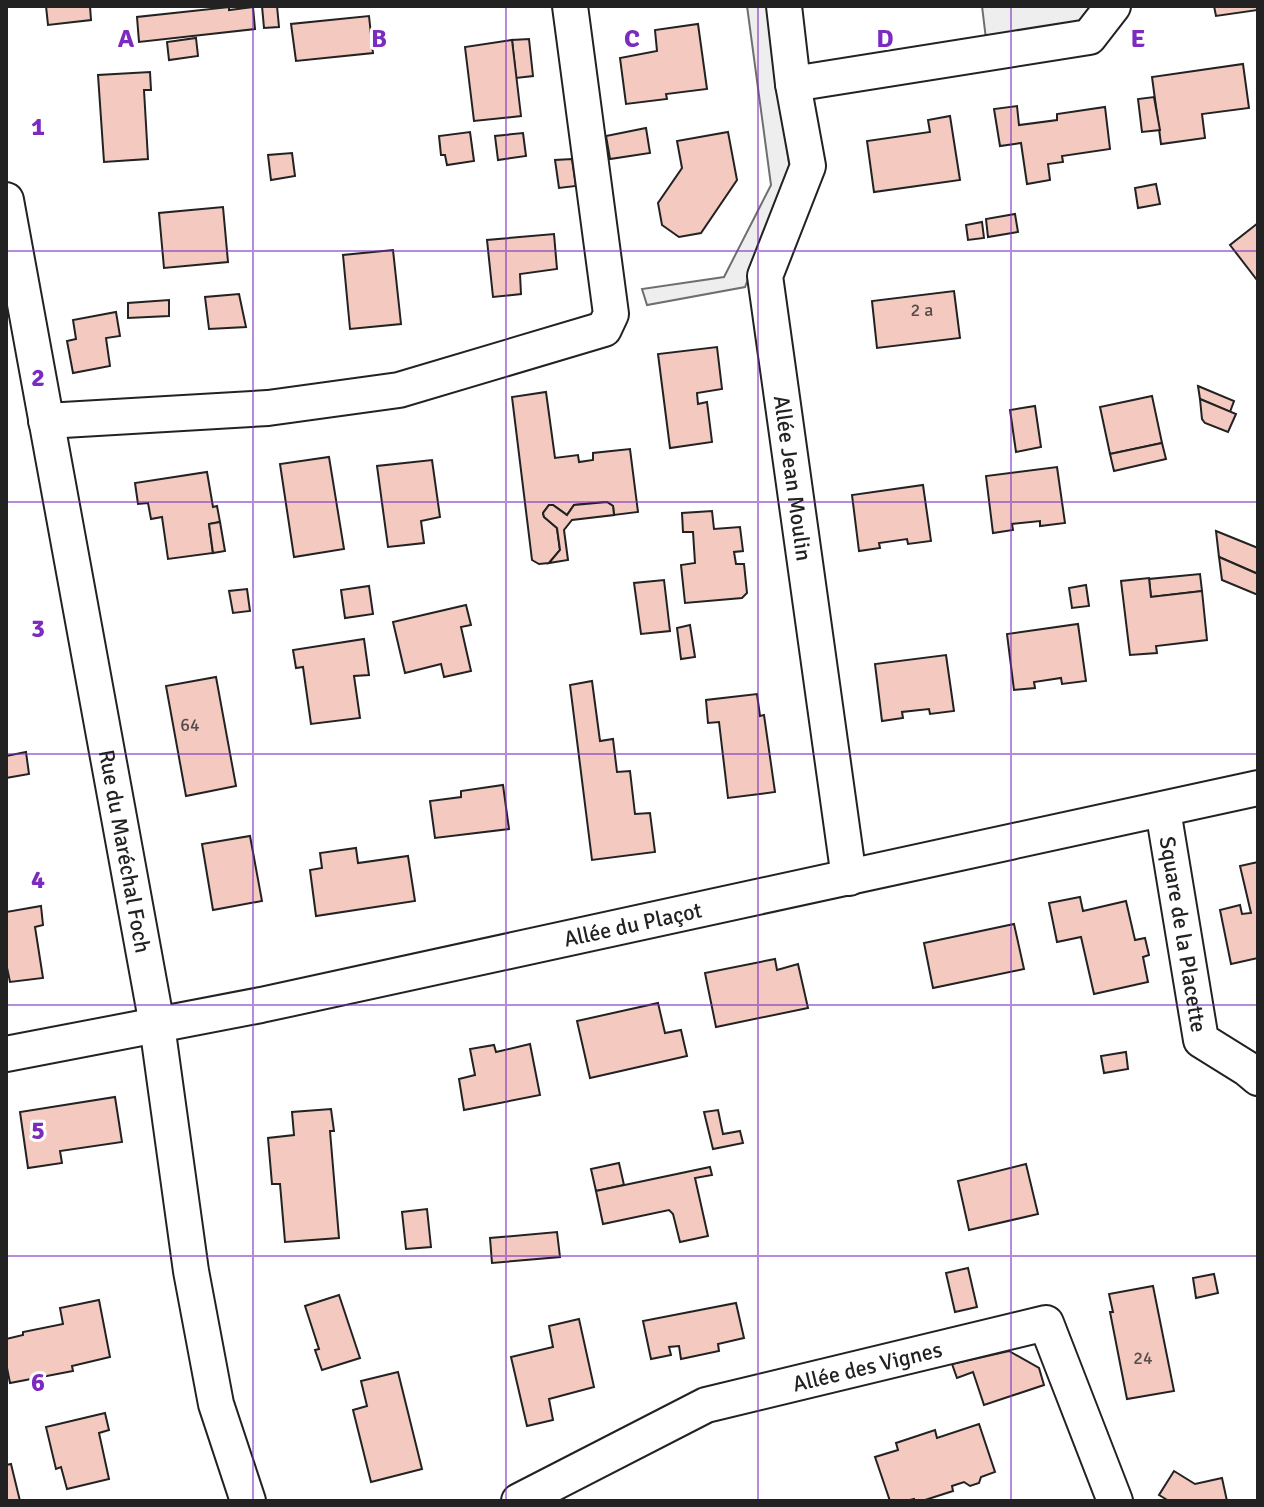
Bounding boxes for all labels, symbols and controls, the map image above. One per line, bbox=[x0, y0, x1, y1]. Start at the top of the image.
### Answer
text: A bbox=[118, 23, 135, 55]
text: B bbox=[371, 23, 387, 55]
text: C bbox=[624, 23, 640, 55]
text: D bbox=[876, 23, 894, 55]
text: E bbox=[1131, 23, 1145, 55]
text: 1 bbox=[31, 111, 45, 143]
house number: 2 a bbox=[911, 299, 933, 321]
text: 2 bbox=[31, 362, 45, 394]
street label: Allée Jean Moulin bbox=[768, 393, 818, 563]
text: 3 bbox=[31, 613, 45, 645]
house number: 64 bbox=[180, 714, 200, 736]
street label: Rue du Maréchal Foch bbox=[93, 747, 157, 955]
street label: Square de la Placette bbox=[1154, 834, 1213, 1034]
text: 4 bbox=[31, 864, 45, 896]
street label: Allée du Plaçot bbox=[561, 896, 704, 952]
text: 5 bbox=[31, 1115, 45, 1147]
street label: Allée des Vignes bbox=[790, 1335, 945, 1397]
house number: 24 bbox=[1133, 1347, 1153, 1369]
text: 6 bbox=[31, 1367, 45, 1399]

